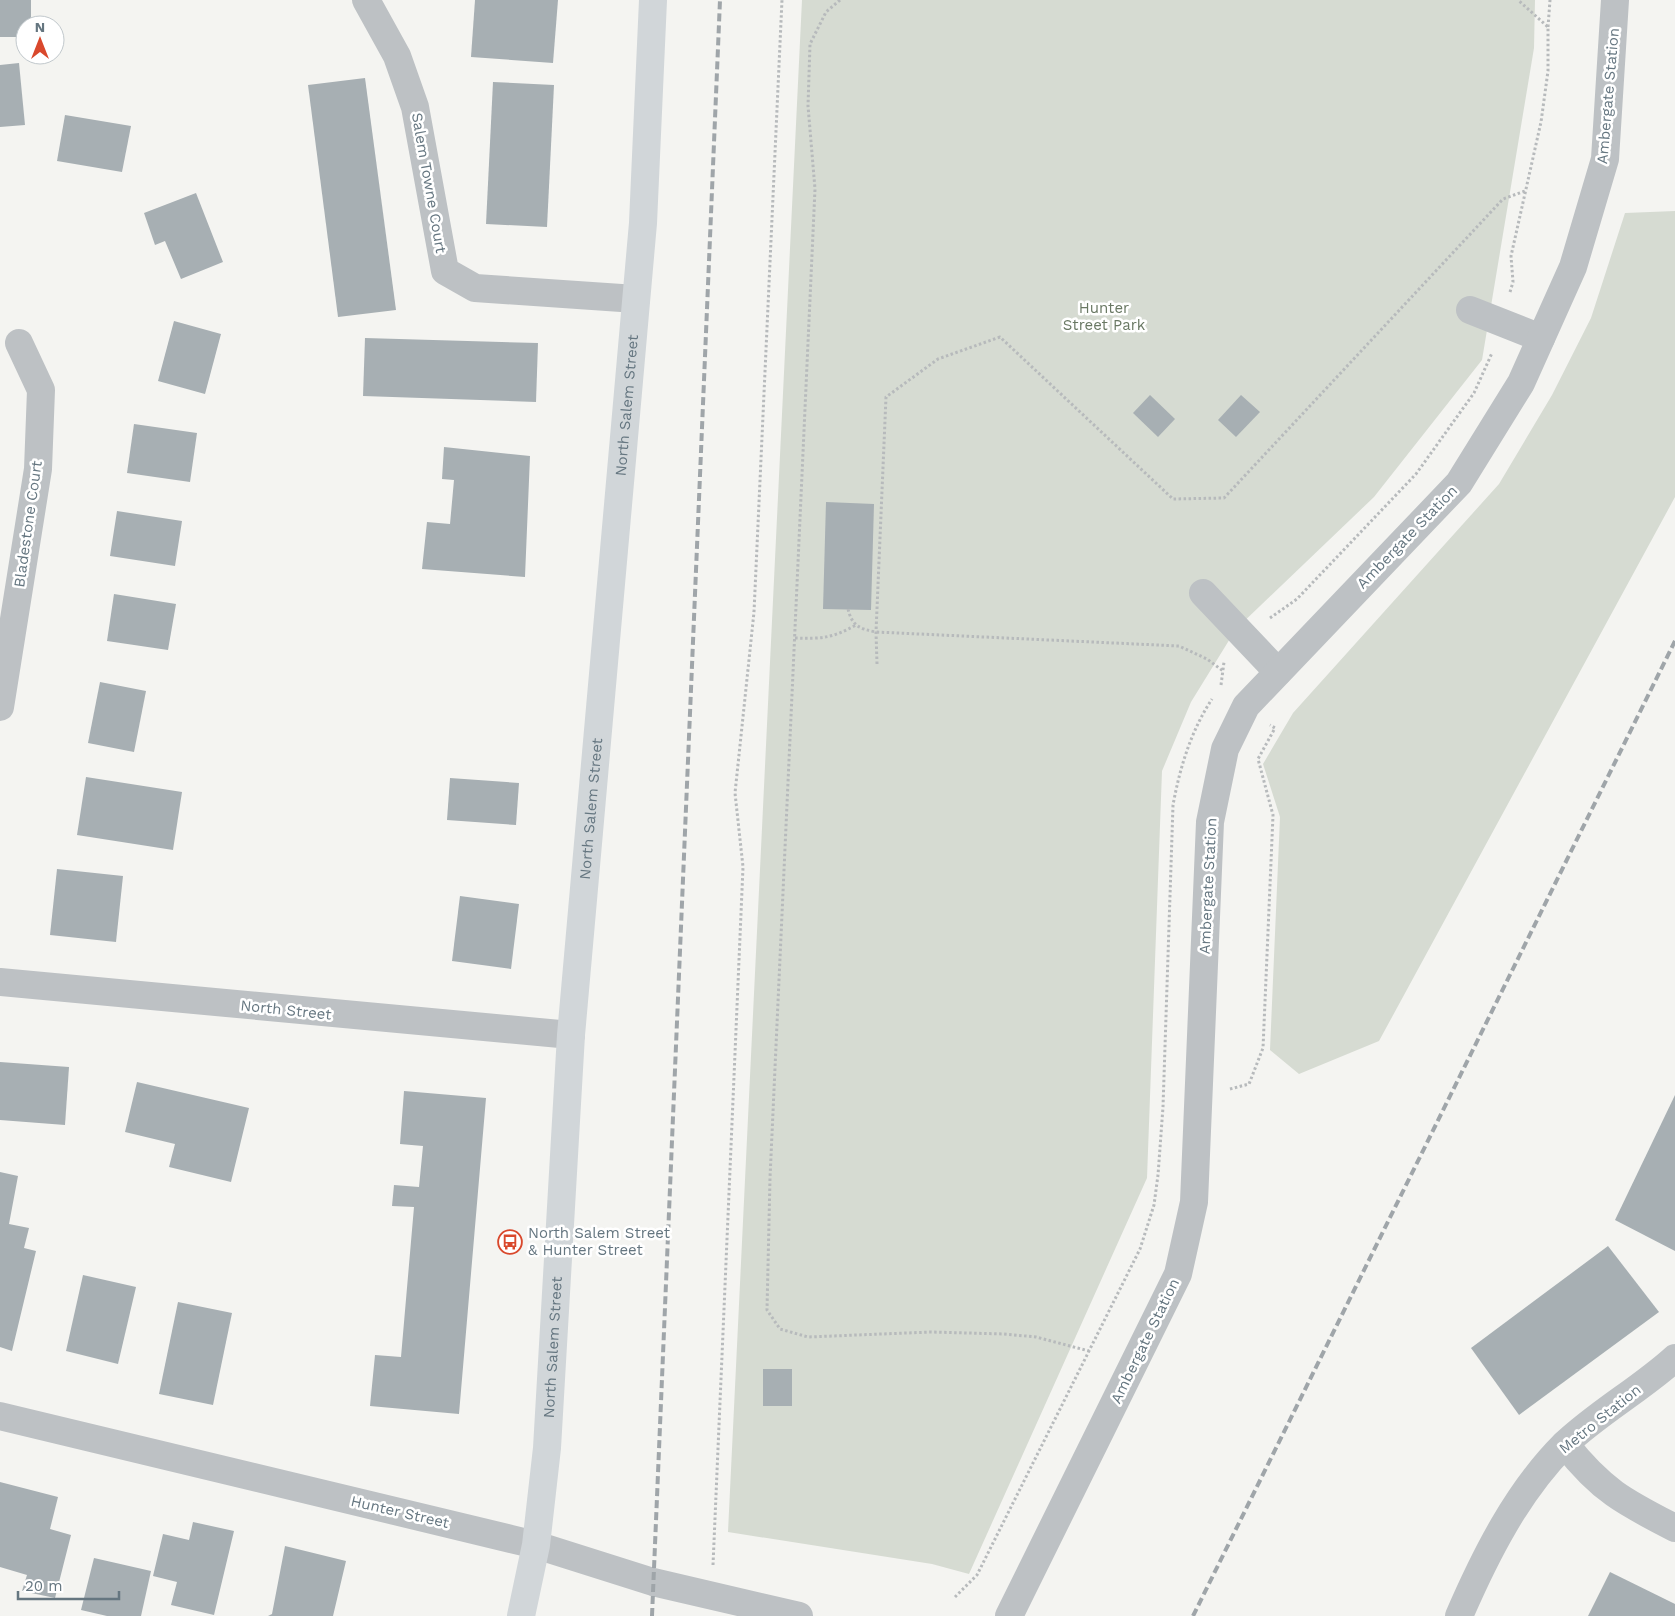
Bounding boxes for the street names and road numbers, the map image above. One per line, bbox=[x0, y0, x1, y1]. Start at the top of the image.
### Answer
street label: Ambergate Station bbox=[1593, 27, 1623, 165]
street label: Salem Towne Court bbox=[408, 111, 450, 255]
street label: North Salem Street bbox=[612, 333, 642, 477]
street label: Bladestone Court bbox=[10, 459, 46, 588]
street label: Ambergate Station bbox=[1353, 482, 1461, 592]
street label: North Salem Street bbox=[576, 736, 606, 880]
street label: Ambergate Station bbox=[1195, 817, 1221, 955]
street label: North Street bbox=[240, 996, 333, 1024]
street label: North Salem Street bbox=[540, 1275, 566, 1419]
street label: Ambergate Station bbox=[1107, 1276, 1183, 1406]
street label: Metro Station bbox=[1555, 1381, 1645, 1457]
street label: Hunter Street bbox=[349, 1492, 452, 1532]

